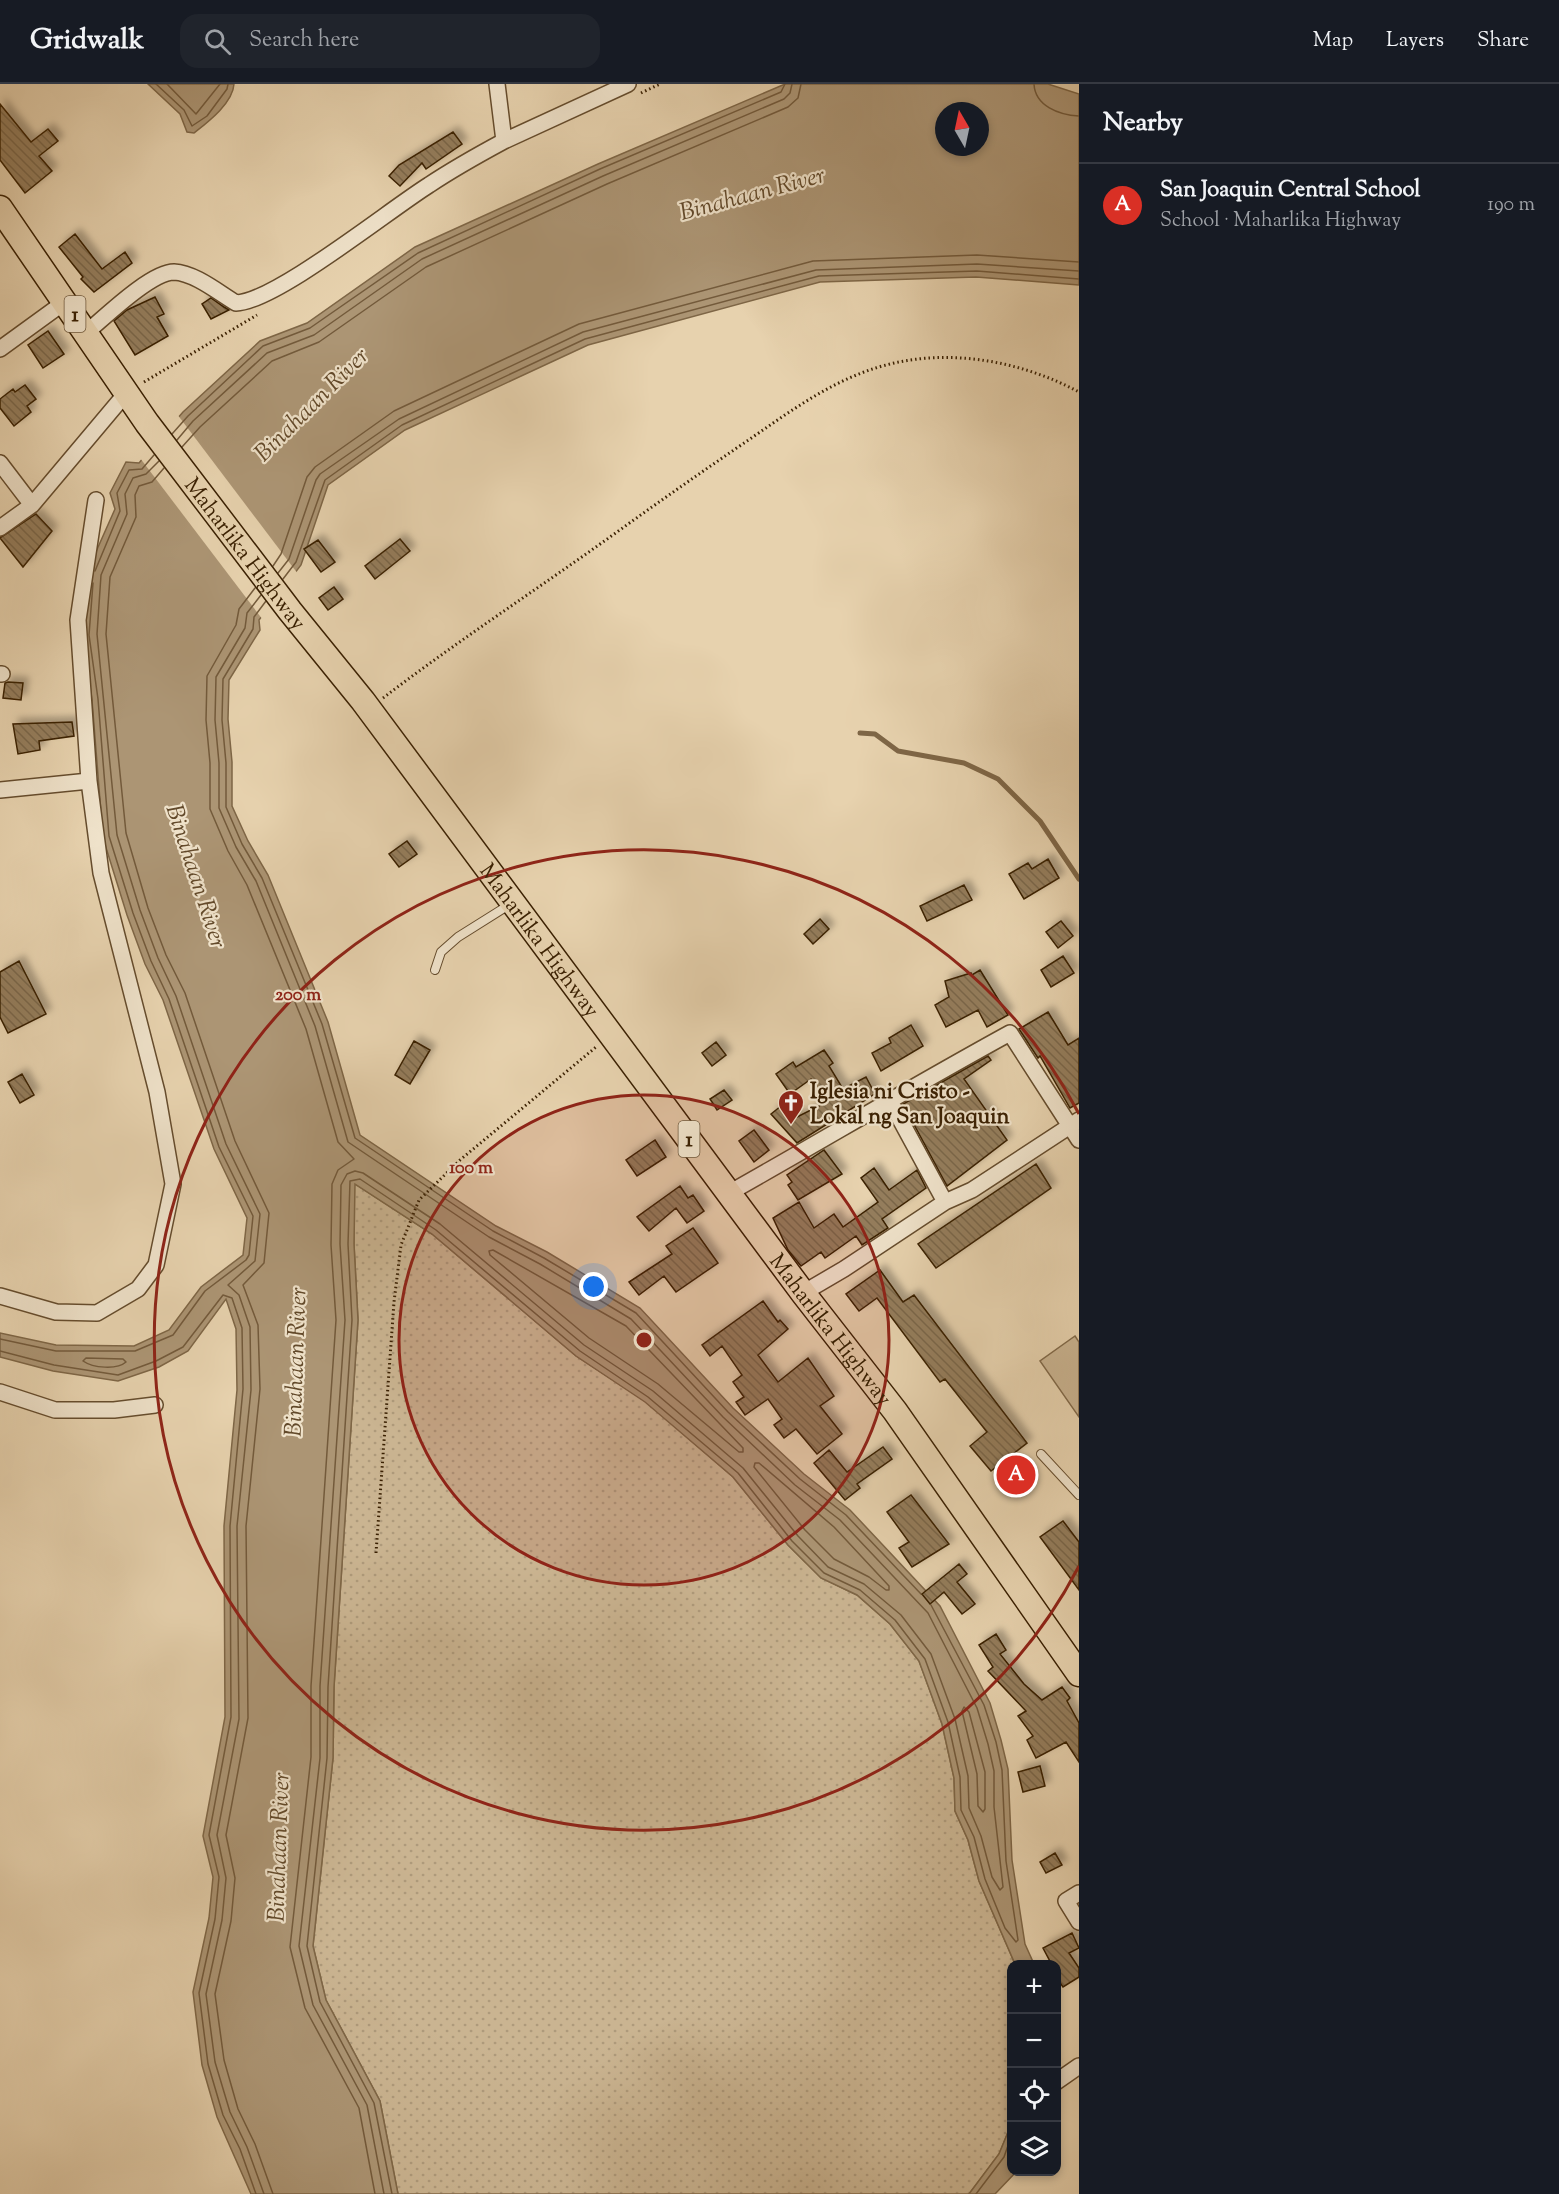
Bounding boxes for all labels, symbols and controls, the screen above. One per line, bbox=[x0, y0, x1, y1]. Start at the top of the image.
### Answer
search box bbox=[180, 14, 600, 68]
text: Gridwalk bbox=[30, 21, 144, 61]
icon: search bbox=[201, 25, 234, 58]
text: Search here bbox=[249, 25, 359, 57]
text: Map bbox=[1313, 26, 1353, 56]
text: Layers bbox=[1386, 26, 1444, 56]
text: Share bbox=[1477, 26, 1529, 56]
north arrow bbox=[935, 102, 989, 156]
text: Nearby bbox=[1103, 105, 1183, 142]
water label: Binahaan River bbox=[676, 159, 830, 231]
text: San Joaquin Central School bbox=[1160, 175, 1421, 207]
text: A bbox=[1114, 191, 1131, 220]
text: 190 m bbox=[1487, 191, 1535, 220]
text: School · Maharlika Highway bbox=[1160, 207, 1401, 236]
road number: 1 bbox=[64, 296, 86, 332]
water label: Binahaan River bbox=[248, 340, 378, 470]
street label: Maharlika Highway bbox=[175, 472, 313, 638]
water label: Binahaan River bbox=[156, 800, 235, 953]
street label: Maharlika Highway bbox=[470, 858, 606, 1025]
text: 200 m bbox=[275, 983, 321, 1009]
place label: Iglesia ni Cristo - Lokal ng San Joaquin bbox=[810, 1077, 1010, 1134]
church icon: Iglesia ni Cristo - Lokal ng San Joaquin bbox=[776, 1088, 806, 1126]
road number: 1 bbox=[678, 1121, 700, 1157]
text: 100 m bbox=[449, 1156, 493, 1182]
street label: Maharlika Highway bbox=[760, 1248, 898, 1414]
your location bbox=[579, 1272, 608, 1301]
water label: Binahaan River bbox=[277, 1286, 317, 1437]
centre of rings bbox=[634, 1330, 654, 1350]
pin: A bbox=[996, 1452, 1036, 1498]
water label: Binahaan River bbox=[260, 1771, 300, 1922]
map controls bbox=[1007, 1960, 1061, 2176]
button: + bbox=[1007, 1960, 1061, 2014]
button: − bbox=[1007, 2014, 1061, 2068]
button: locate bbox=[1007, 2068, 1061, 2122]
button: layers bbox=[1007, 2122, 1061, 2176]

